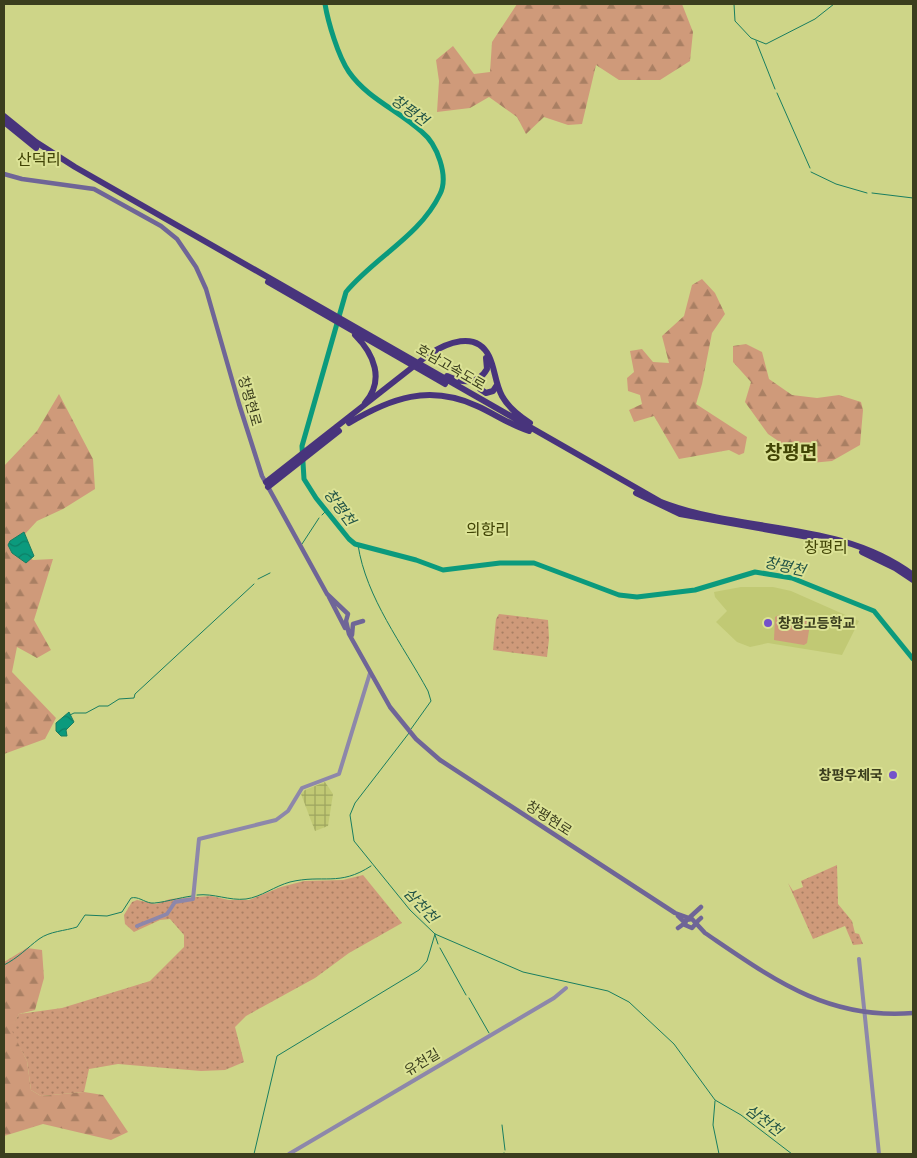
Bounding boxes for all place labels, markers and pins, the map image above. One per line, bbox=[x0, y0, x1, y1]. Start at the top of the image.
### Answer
place label: 창평고등학교 bbox=[778, 613, 855, 633]
marker: 창평고등학교 bbox=[762, 617, 774, 629]
place label: 창평우체국 bbox=[819, 765, 883, 785]
marker: 창평우체국 bbox=[887, 769, 899, 781]

